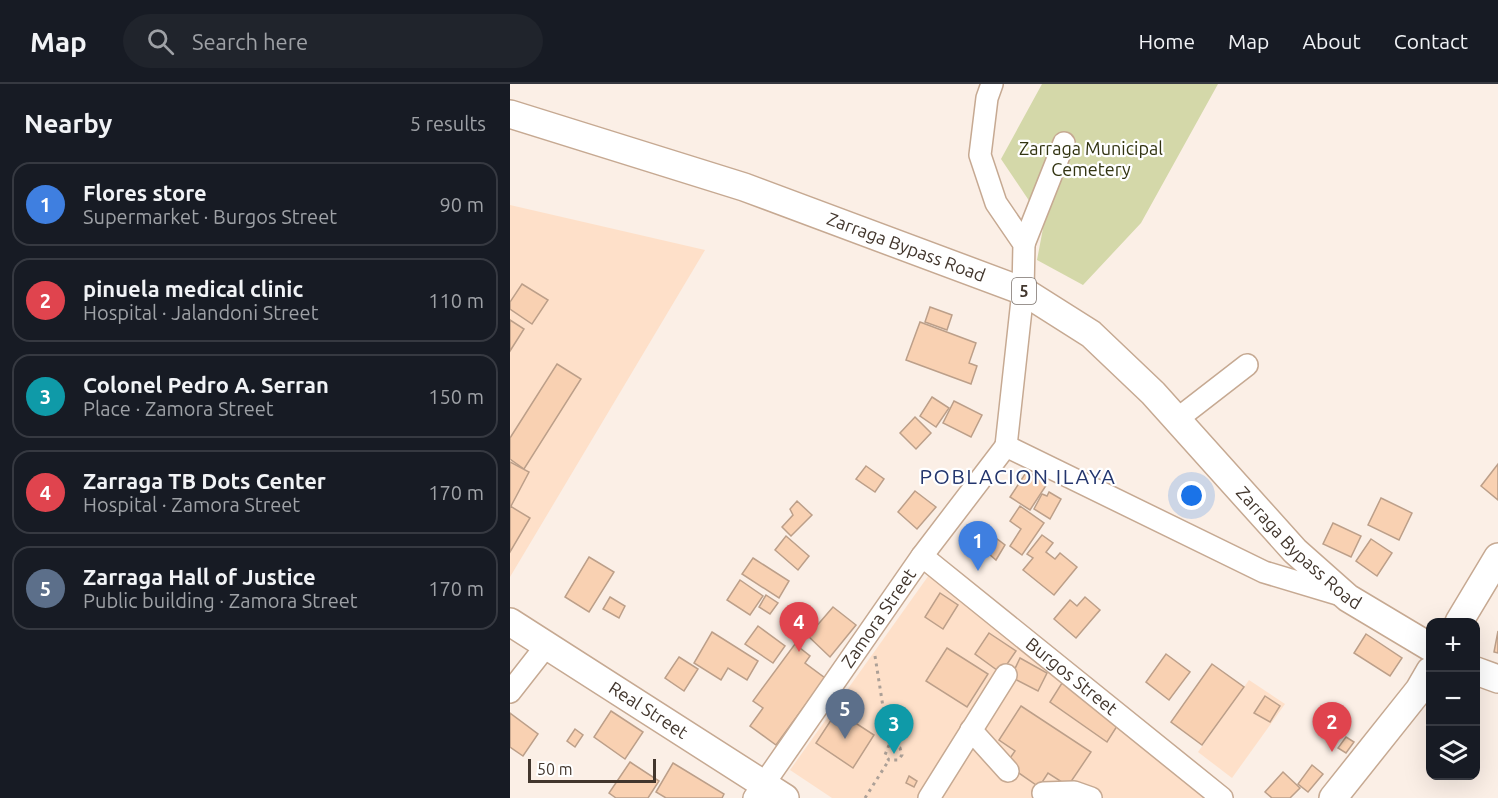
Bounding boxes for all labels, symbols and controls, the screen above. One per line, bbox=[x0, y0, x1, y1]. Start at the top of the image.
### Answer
search box bbox=[123, 14, 543, 68]
icon: search bbox=[144, 25, 177, 58]
text: Map bbox=[30, 26, 87, 57]
text: Search here bbox=[192, 29, 308, 54]
text: Home bbox=[1138, 29, 1195, 53]
text: Map bbox=[1228, 29, 1269, 53]
text: About bbox=[1302, 29, 1361, 53]
text: Contact bbox=[1394, 29, 1468, 53]
text: Nearby bbox=[24, 109, 112, 138]
text: 5 results bbox=[410, 112, 486, 135]
park label: Zarraga Municipal Cemetery bbox=[1019, 138, 1163, 179]
text: Flores store bbox=[83, 180, 207, 205]
text: 1 bbox=[40, 193, 51, 216]
text: 90 m bbox=[440, 193, 484, 216]
text: Supermarket · Burgos Street bbox=[83, 205, 337, 228]
street label: Zarraga Bypass Road bbox=[824, 208, 988, 285]
text: pinuela medical clinic bbox=[83, 276, 303, 301]
road number: 5 bbox=[1012, 278, 1036, 304]
text: 2 bbox=[40, 289, 51, 312]
text: 110 m bbox=[428, 289, 484, 312]
text: Hospital · Jalandoni Street bbox=[83, 301, 319, 324]
text: Colonel Pedro A. Serran bbox=[83, 372, 329, 397]
text: 3 bbox=[40, 385, 51, 408]
text: 150 m bbox=[428, 385, 484, 408]
text: Place · Zamora Street bbox=[83, 397, 274, 420]
district label: POBLACION ILAYA bbox=[920, 464, 1116, 488]
text: Zarraga TB Dots Center bbox=[83, 468, 326, 493]
text: 4 bbox=[40, 481, 51, 504]
text: 170 m bbox=[428, 481, 484, 504]
your location bbox=[1177, 481, 1206, 510]
street label: Zarraga Bypass Road bbox=[1233, 482, 1365, 613]
text: Hospital · Zamora Street bbox=[83, 493, 300, 516]
pin: 1 bbox=[958, 522, 998, 571]
text: Zarraga Hall of Justice bbox=[83, 564, 316, 589]
street label: Zamora Street bbox=[837, 564, 919, 671]
text: 5 bbox=[40, 577, 51, 600]
text: 170 m bbox=[428, 577, 484, 600]
text: Public building · Zamora Street bbox=[83, 589, 358, 612]
pin: 4 bbox=[780, 602, 818, 652]
map controls bbox=[1426, 618, 1480, 780]
button: + bbox=[1426, 618, 1480, 672]
street label: Burgos Street bbox=[1022, 633, 1122, 719]
button: − bbox=[1426, 672, 1480, 726]
street label: Real Street bbox=[606, 677, 692, 742]
pin: 5 bbox=[826, 690, 864, 739]
pin: 2 bbox=[1312, 702, 1352, 752]
pin: 3 bbox=[874, 704, 914, 754]
button: layers bbox=[1426, 726, 1480, 780]
scale bar bbox=[528, 756, 656, 784]
text: 50 m bbox=[537, 760, 573, 778]

